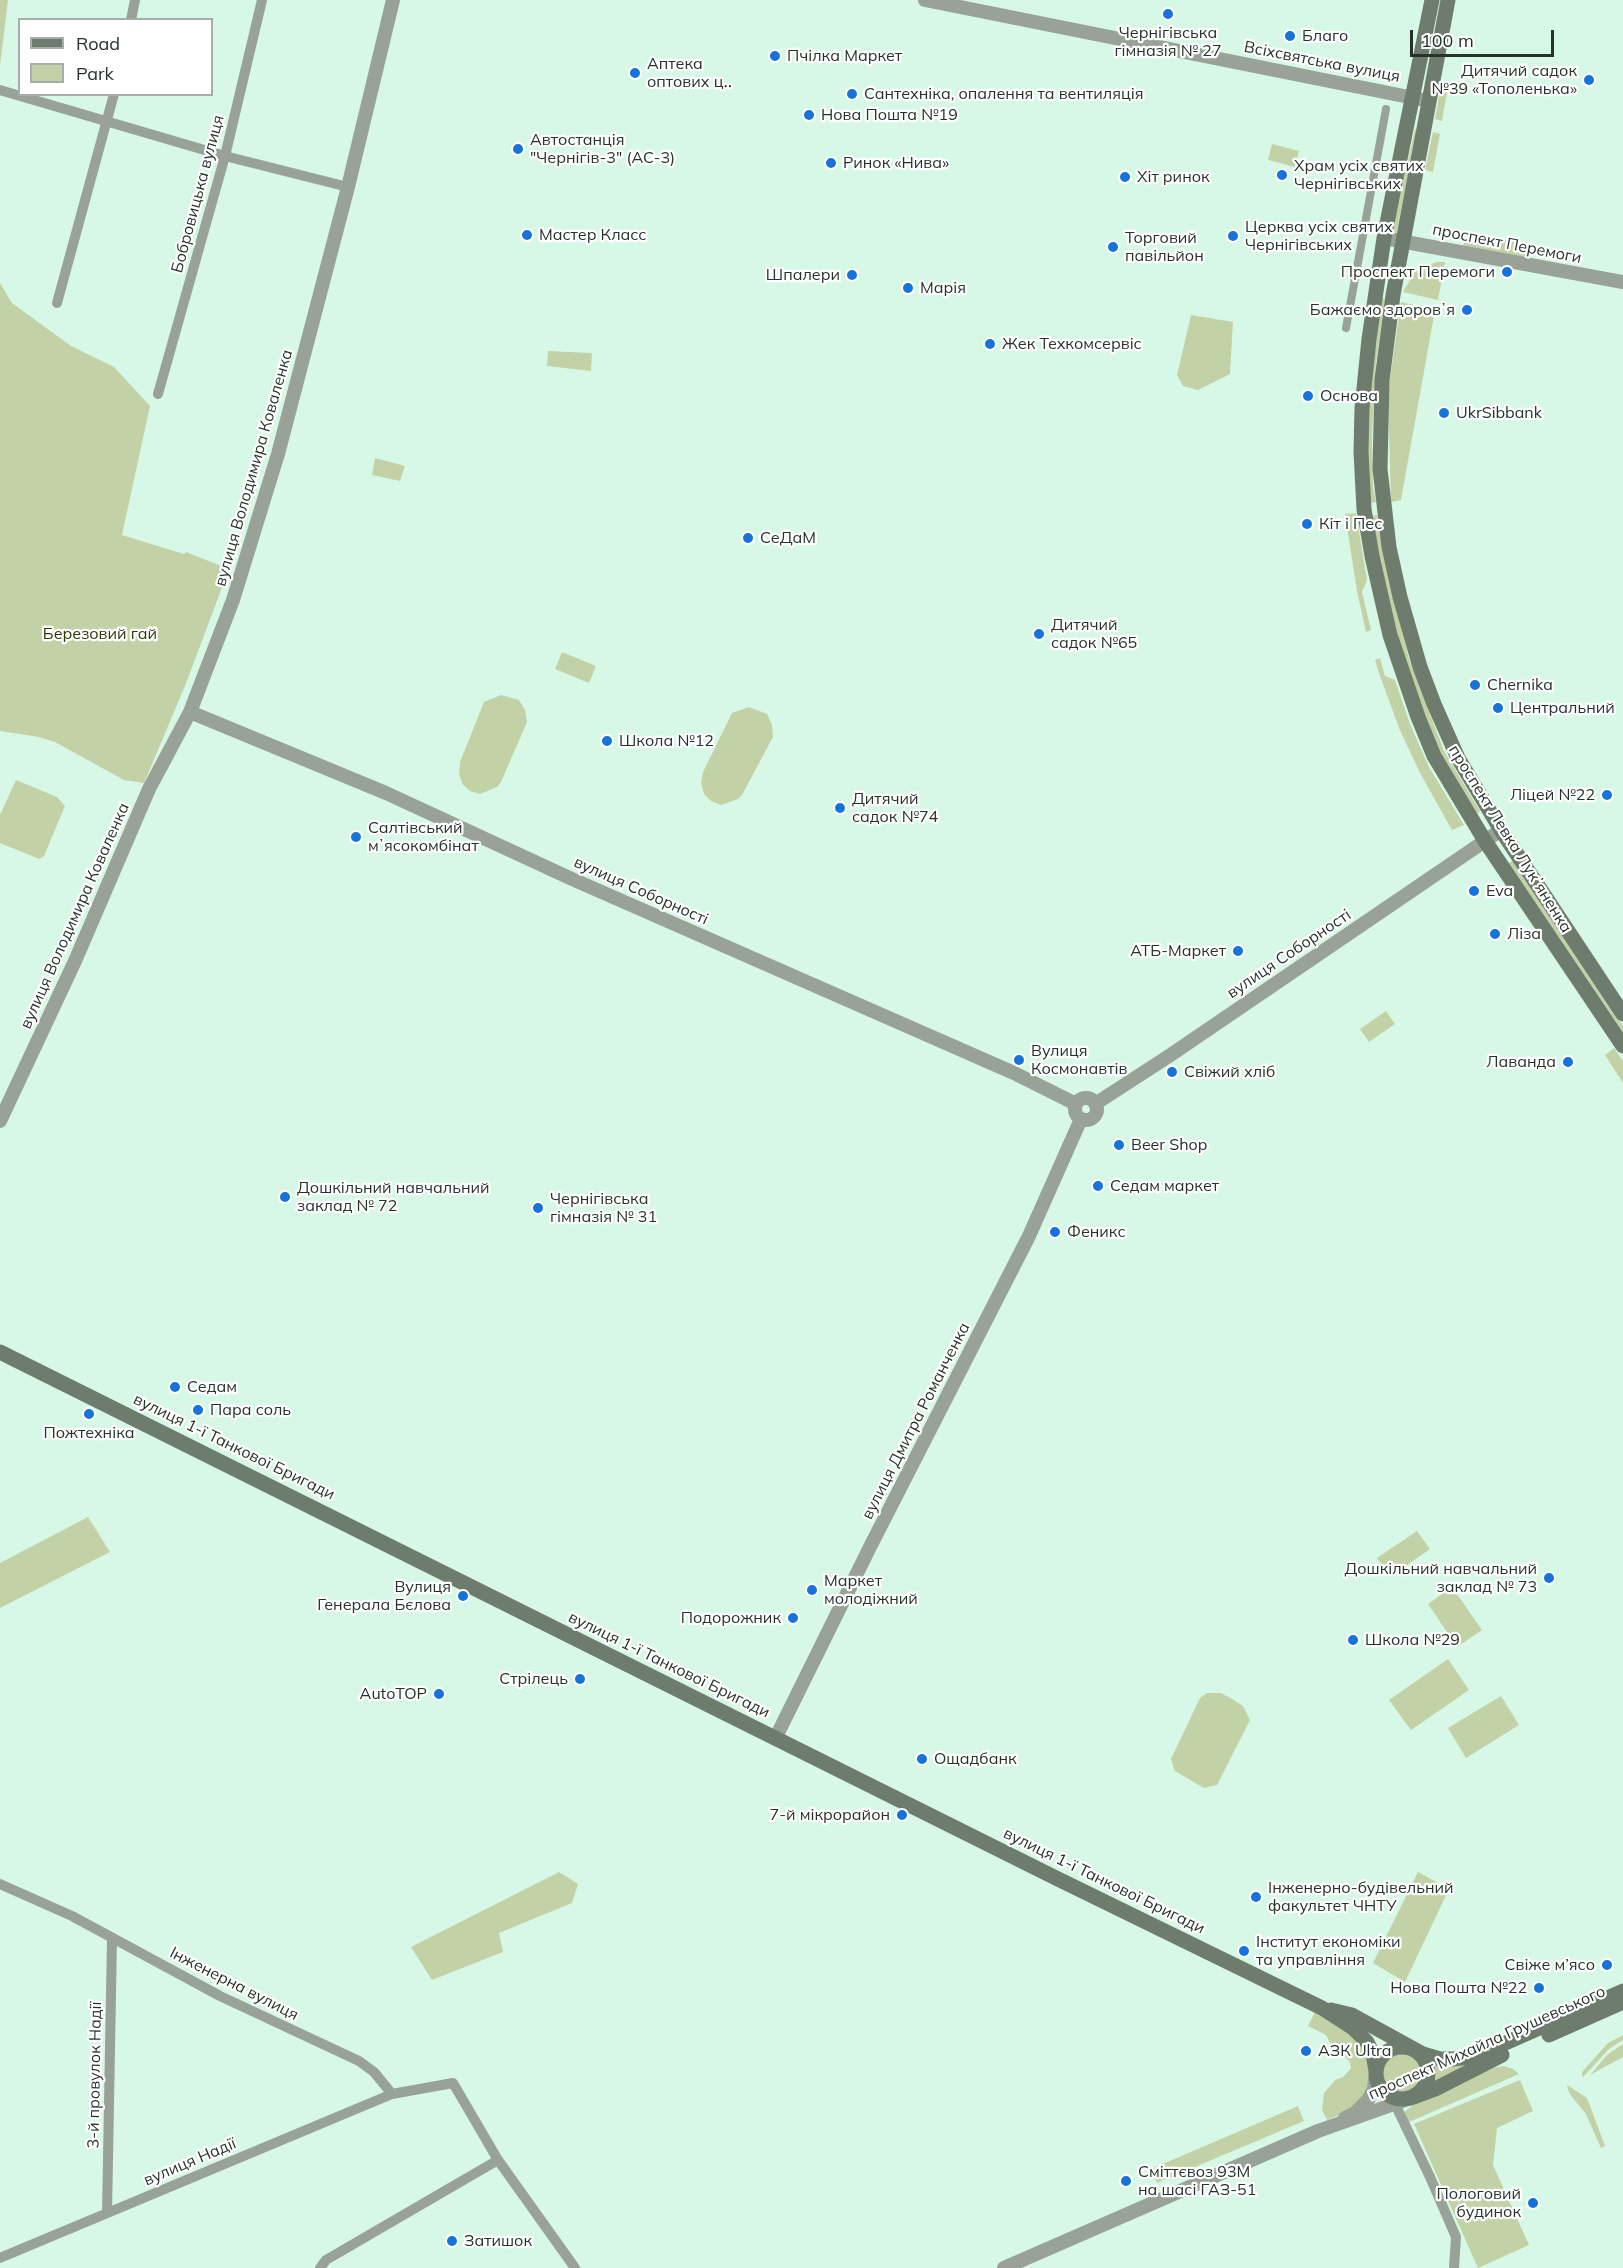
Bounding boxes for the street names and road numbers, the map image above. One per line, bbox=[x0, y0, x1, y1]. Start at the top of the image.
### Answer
street label: Всіхсвятська вулиця bbox=[1242, 37, 1402, 87]
street label: Бобровицька вулиця bbox=[168, 113, 228, 275]
street label: проспект Перемоги bbox=[1431, 220, 1583, 268]
street label: вулиця Володимира Коваленка bbox=[211, 347, 297, 589]
street label: проспект Левка Лукʼяненка bbox=[1444, 742, 1576, 936]
street label: вулиця Володимира Коваленка bbox=[16, 800, 134, 1032]
street label: вулиця Соборності bbox=[571, 853, 711, 929]
street label: вулиця Соборності bbox=[1223, 905, 1355, 1003]
street label: вулиця Дмитра Романченка bbox=[858, 1319, 974, 1523]
street label: вулиця 1-ї Танкової Бригади bbox=[130, 1390, 338, 1504]
street label: вулиця 1-ї Танкової Бригади bbox=[565, 1608, 773, 1722]
street label: вулиця 1-ї Танкової Бригади bbox=[1000, 1824, 1208, 1938]
street label: Інженерна вулиця bbox=[166, 1943, 302, 2025]
street label: проспект Михайла Грушевського bbox=[1365, 1982, 1609, 2104]
street label: 3-й провулок Надії bbox=[84, 2001, 106, 2149]
street label: вулиця Надії bbox=[141, 2134, 239, 2190]

